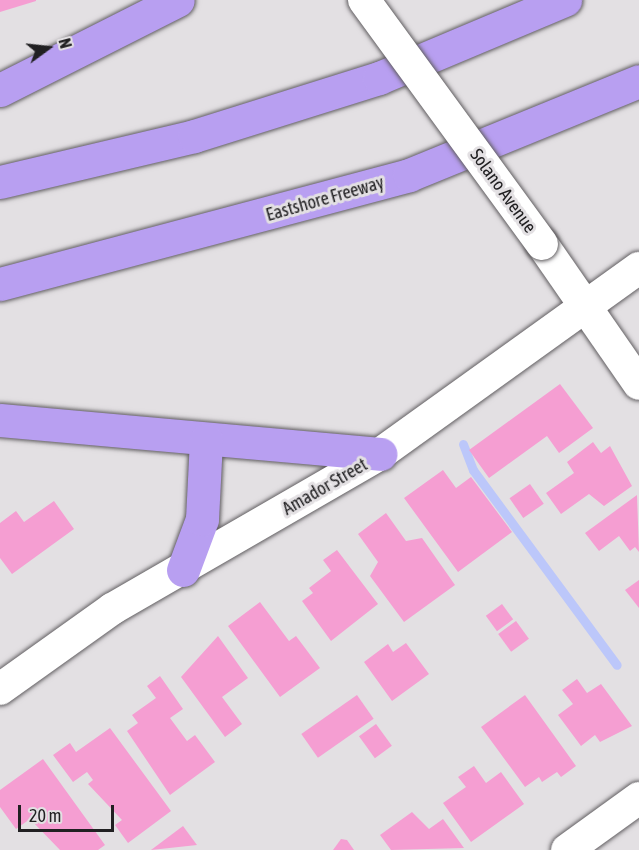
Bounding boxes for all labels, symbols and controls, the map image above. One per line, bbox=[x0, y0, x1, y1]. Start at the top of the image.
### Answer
north arrow bbox=[18, 18, 78, 78]
text: N bbox=[55, 36, 75, 50]
street label: Solano Avenue bbox=[465, 145, 541, 237]
street label: Eastshore Freeway bbox=[264, 172, 386, 226]
street label: Amador Street bbox=[279, 454, 371, 520]
scale bar bbox=[21, 793, 117, 831]
text: 20 m bbox=[29, 805, 61, 826]

